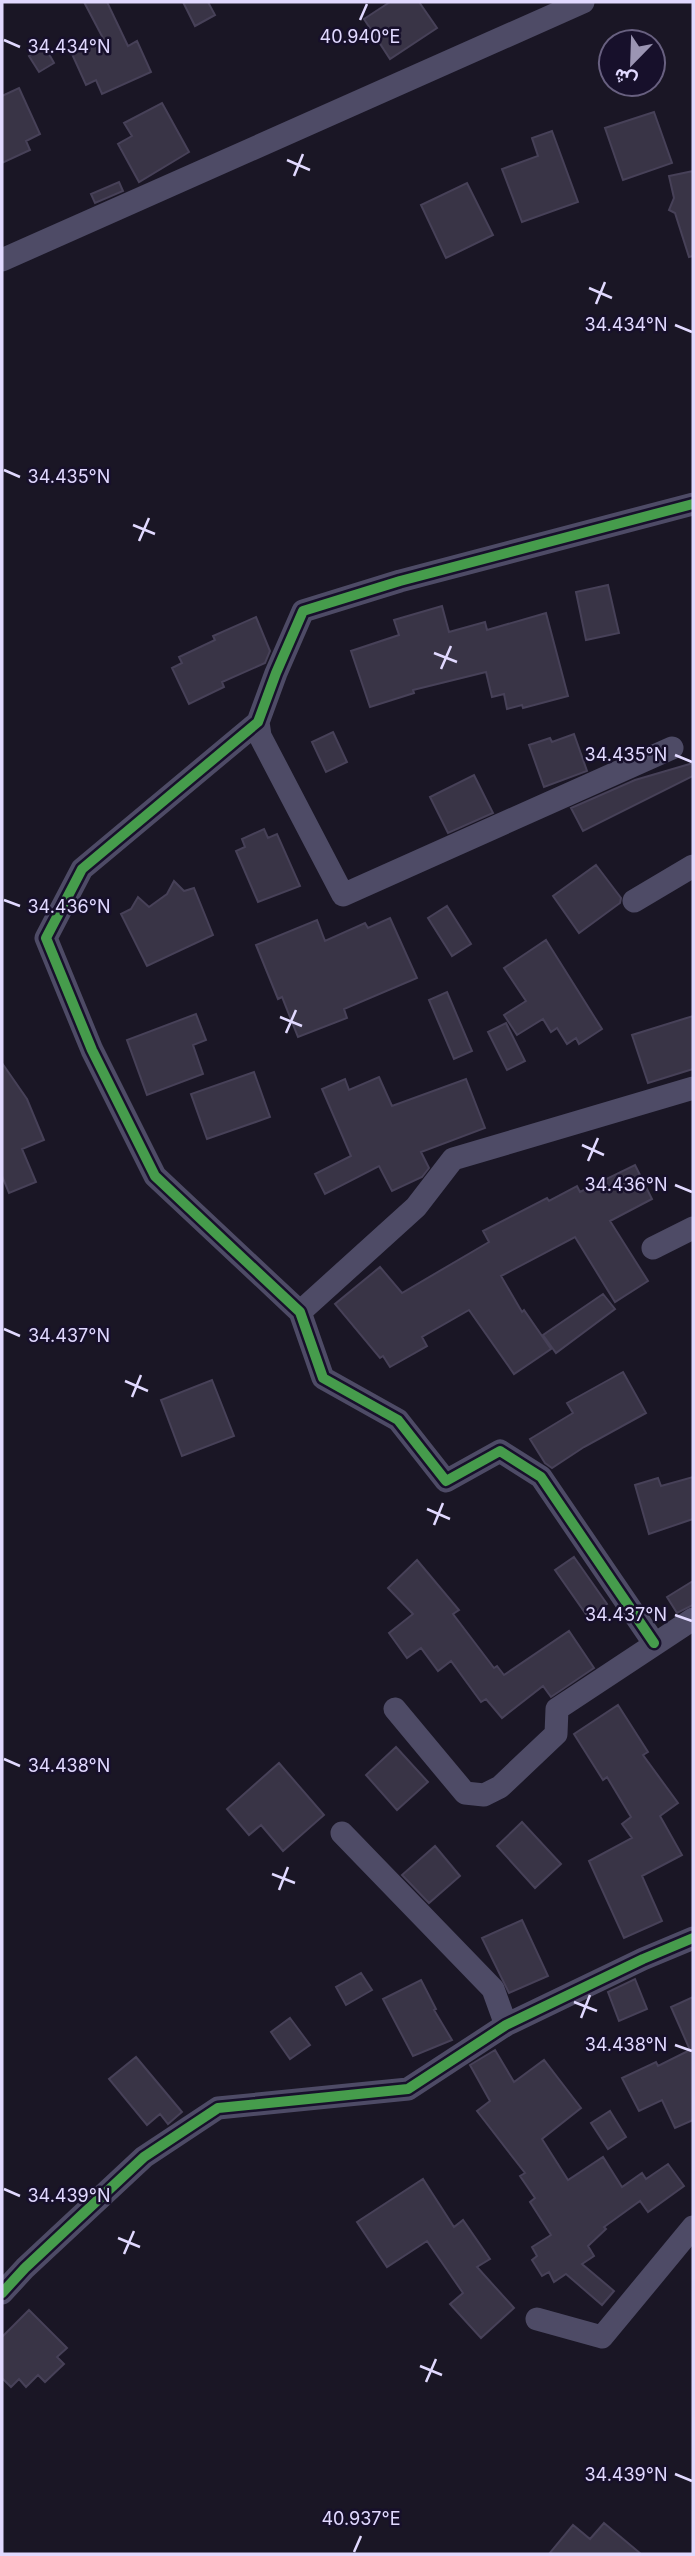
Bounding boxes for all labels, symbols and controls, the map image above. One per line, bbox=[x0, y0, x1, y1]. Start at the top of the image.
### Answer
text: 40.940°E bbox=[320, 26, 400, 47]
north arrow bbox=[597, 28, 667, 98]
text: 34.434°N bbox=[27, 36, 111, 57]
text: ش bbox=[610, 63, 641, 93]
text: 34.434°N bbox=[584, 314, 668, 335]
text: 34.435°N bbox=[28, 466, 110, 487]
text: 34.435°N bbox=[585, 744, 667, 765]
text: 34.436°N bbox=[28, 896, 111, 917]
text: 34.436°N bbox=[585, 1174, 668, 1195]
text: 34.437°N bbox=[28, 1325, 110, 1346]
text: 34.437°N bbox=[585, 1604, 667, 1625]
text: 34.438°N bbox=[28, 1755, 110, 1776]
text: 34.438°N bbox=[585, 2034, 667, 2055]
text: 34.439°N bbox=[28, 2185, 111, 2206]
text: 34.439°N bbox=[585, 2464, 668, 2485]
text: 40.937°E bbox=[321, 2508, 401, 2529]

